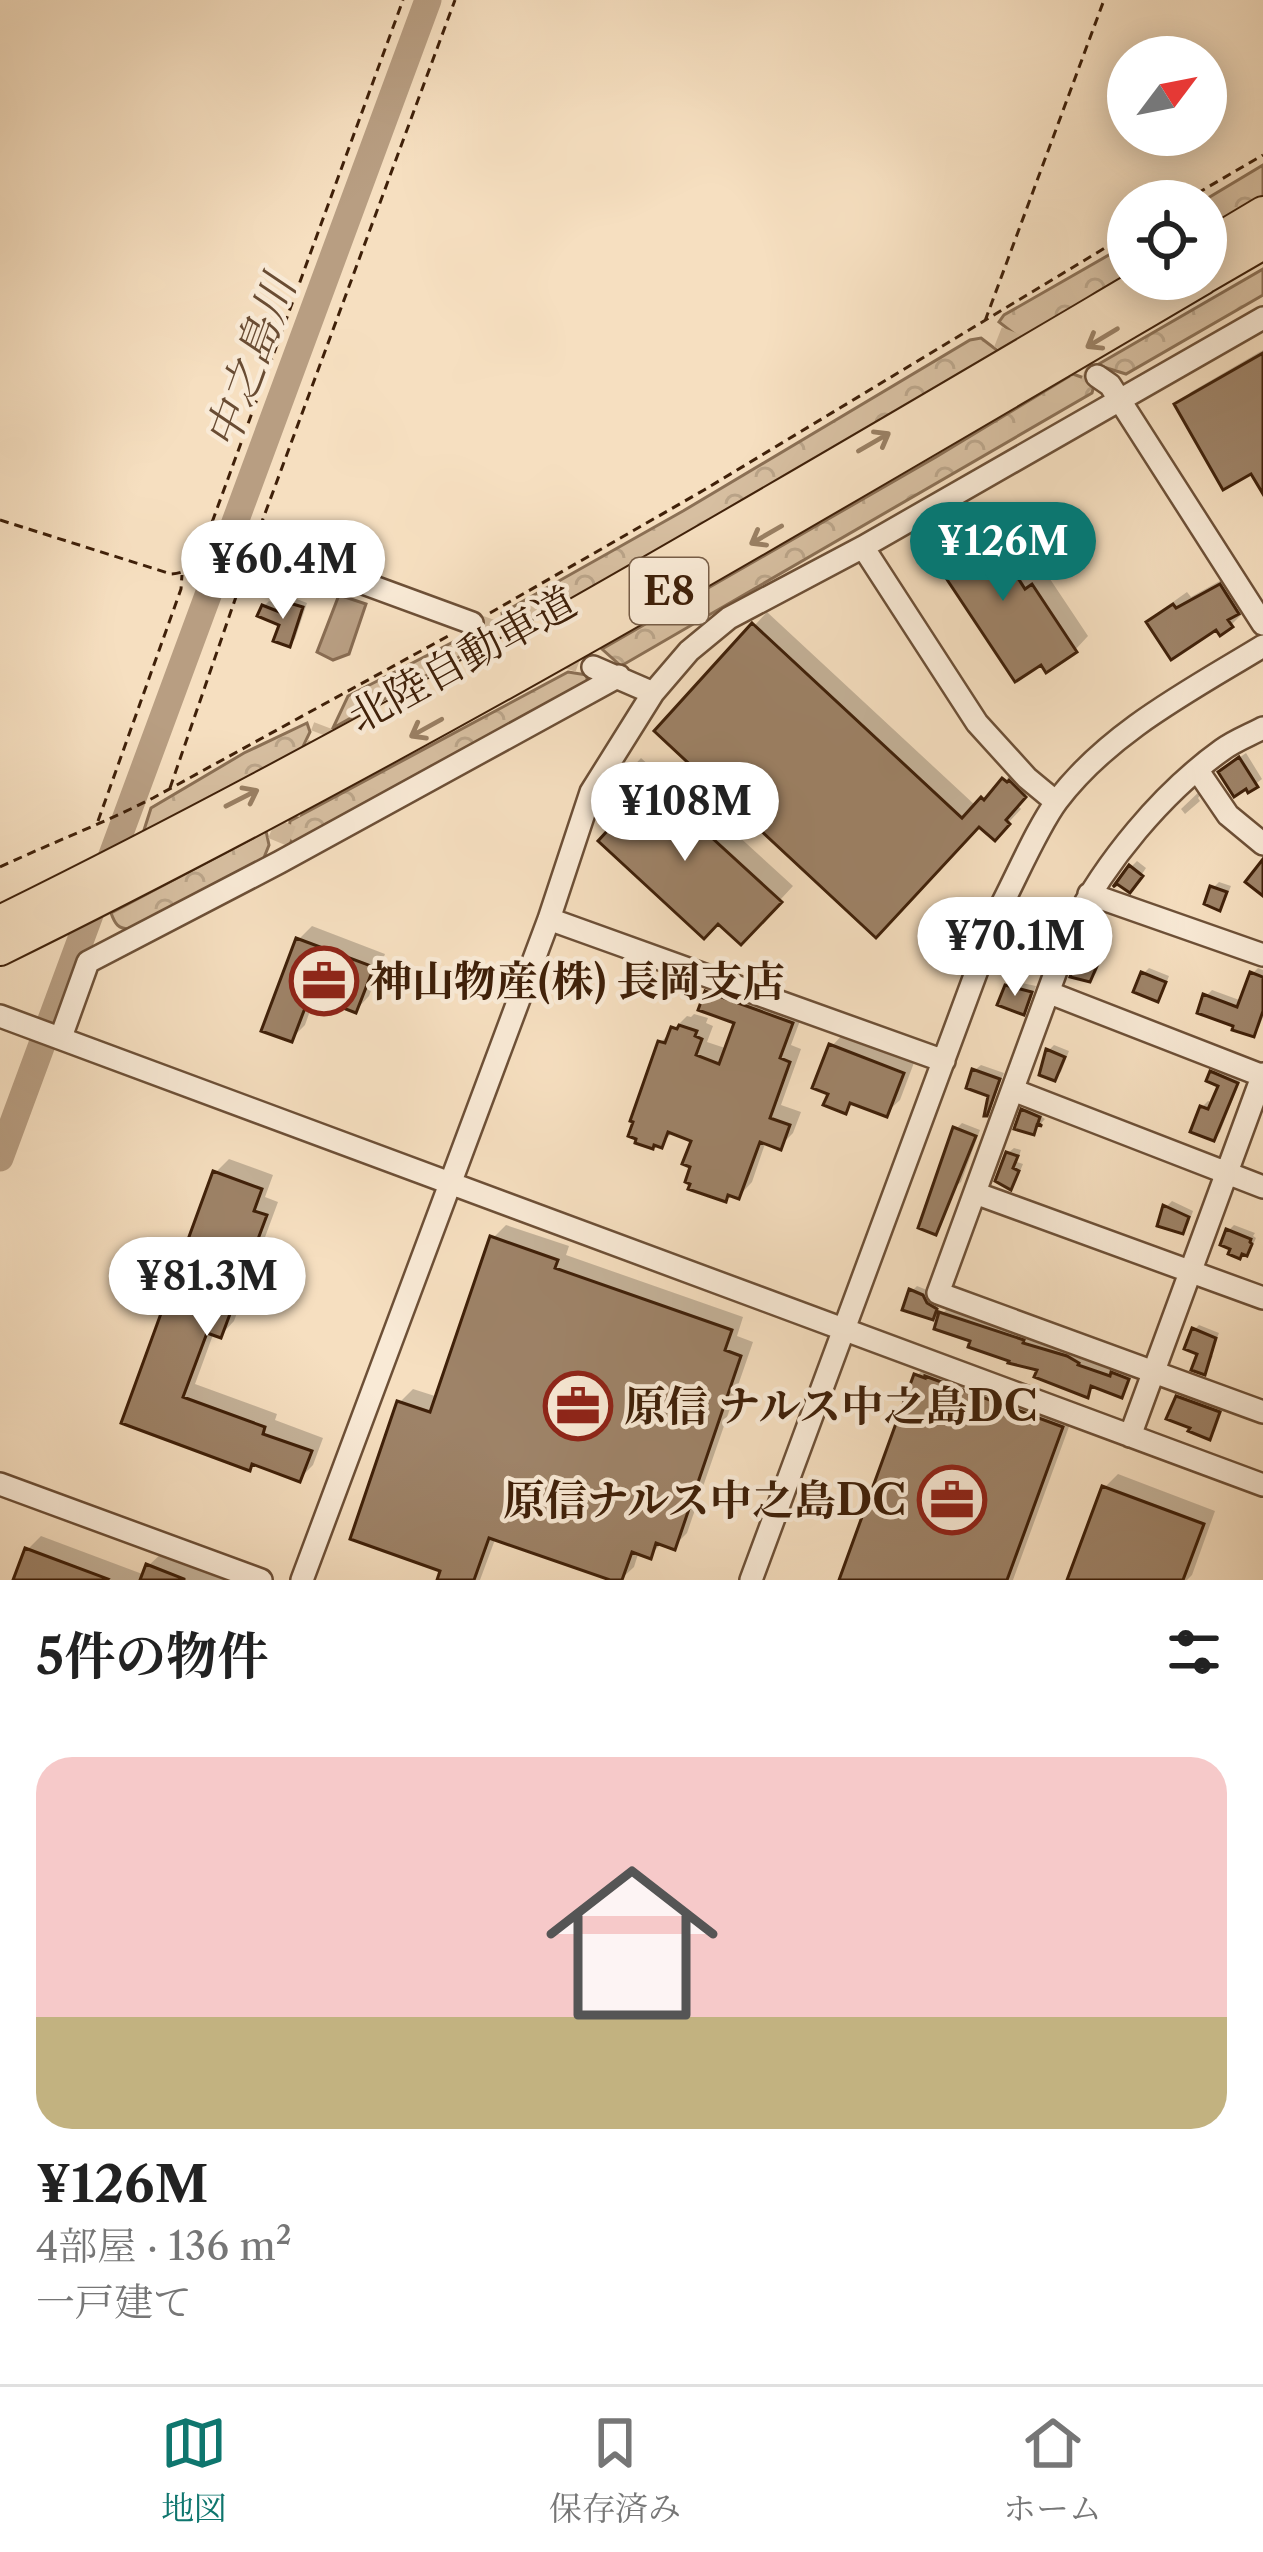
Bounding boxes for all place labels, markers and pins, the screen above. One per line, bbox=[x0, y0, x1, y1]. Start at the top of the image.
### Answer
pin: ¥126M bbox=[919, 502, 1087, 604]
pin: ¥60.4M bbox=[185, 520, 381, 622]
pin: ¥108M bbox=[601, 762, 769, 864]
pin: ¥70.1M bbox=[917, 897, 1113, 999]
office icon: 神山物産(株) 長岡支店 bbox=[289, 946, 359, 1016]
place label: 神山物産(株) 長岡支店 bbox=[370, 955, 785, 1007]
pin: ¥81.3M bbox=[109, 1237, 305, 1339]
office icon: 原信 ナルス中之島DC bbox=[543, 1371, 613, 1441]
place label: 原信 ナルス中之島DC bbox=[624, 1380, 1037, 1432]
office icon: 原信ナルス中之島DC bbox=[917, 1465, 987, 1535]
place label: 原信ナルス中之島DC bbox=[503, 1474, 906, 1526]

